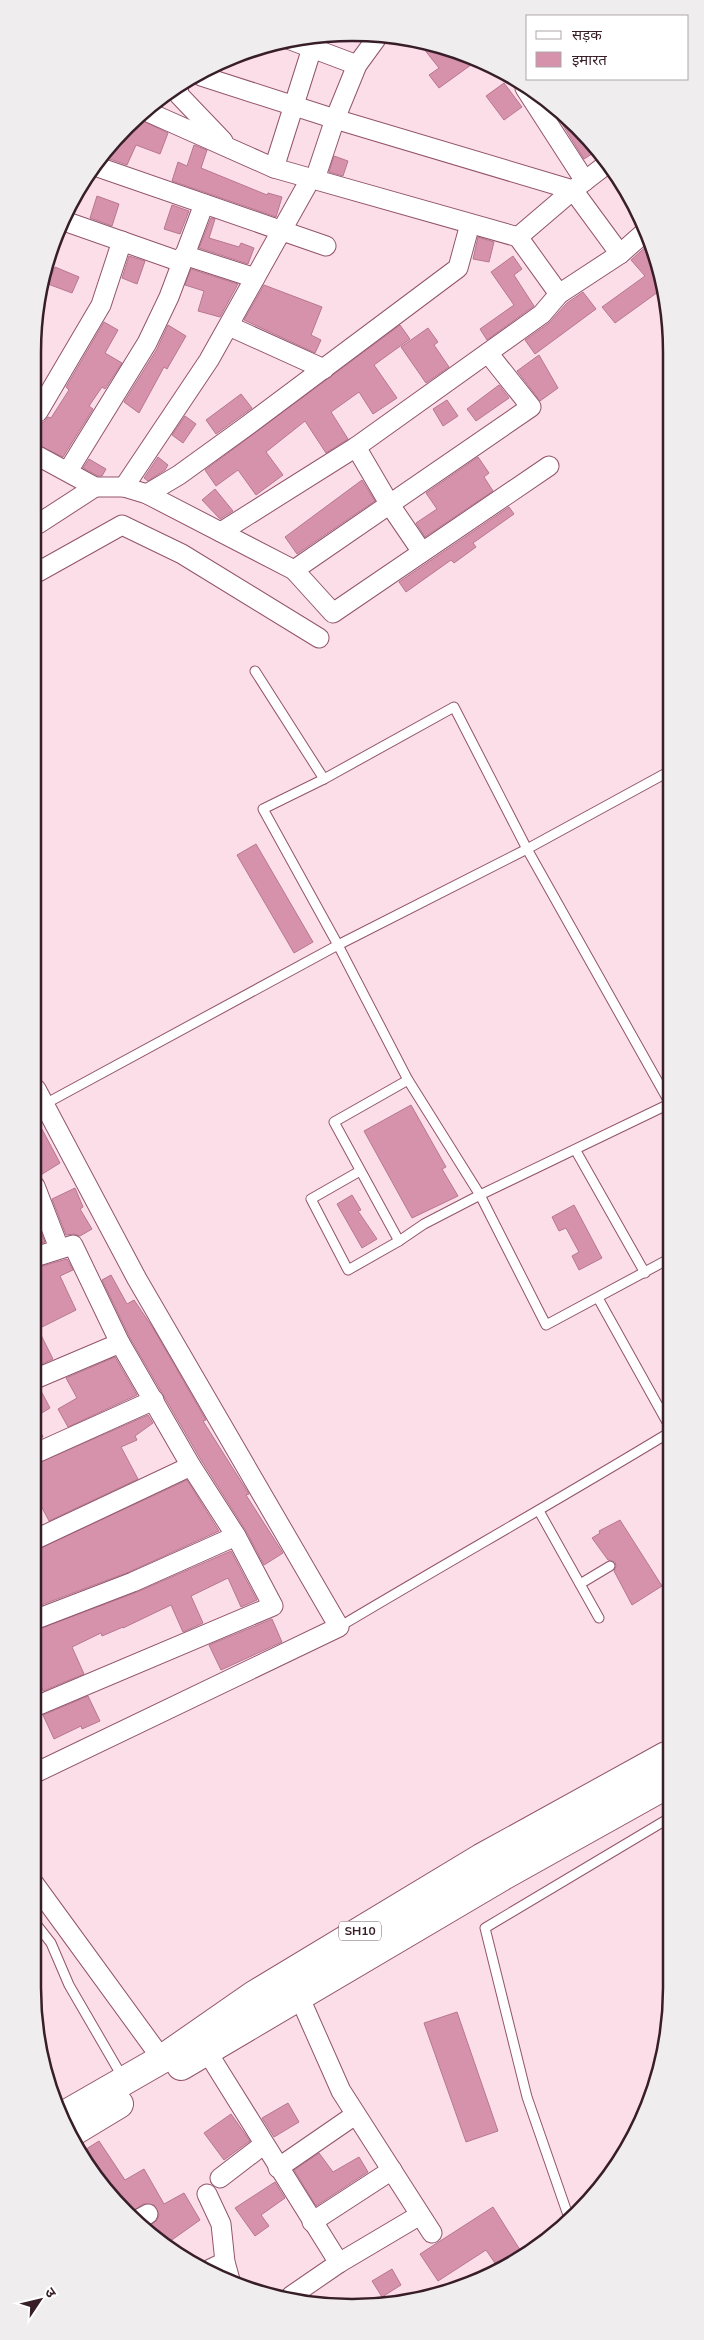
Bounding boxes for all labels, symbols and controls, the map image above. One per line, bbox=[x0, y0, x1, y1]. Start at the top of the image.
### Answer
legend bbox=[526, 15, 689, 80]
text: सड़क bbox=[572, 25, 602, 45]
text: इमारत bbox=[572, 50, 607, 70]
road number: SH10 bbox=[339, 1922, 381, 1940]
north arrow bbox=[15, 2275, 65, 2325]
text: उ bbox=[40, 2284, 61, 2302]

